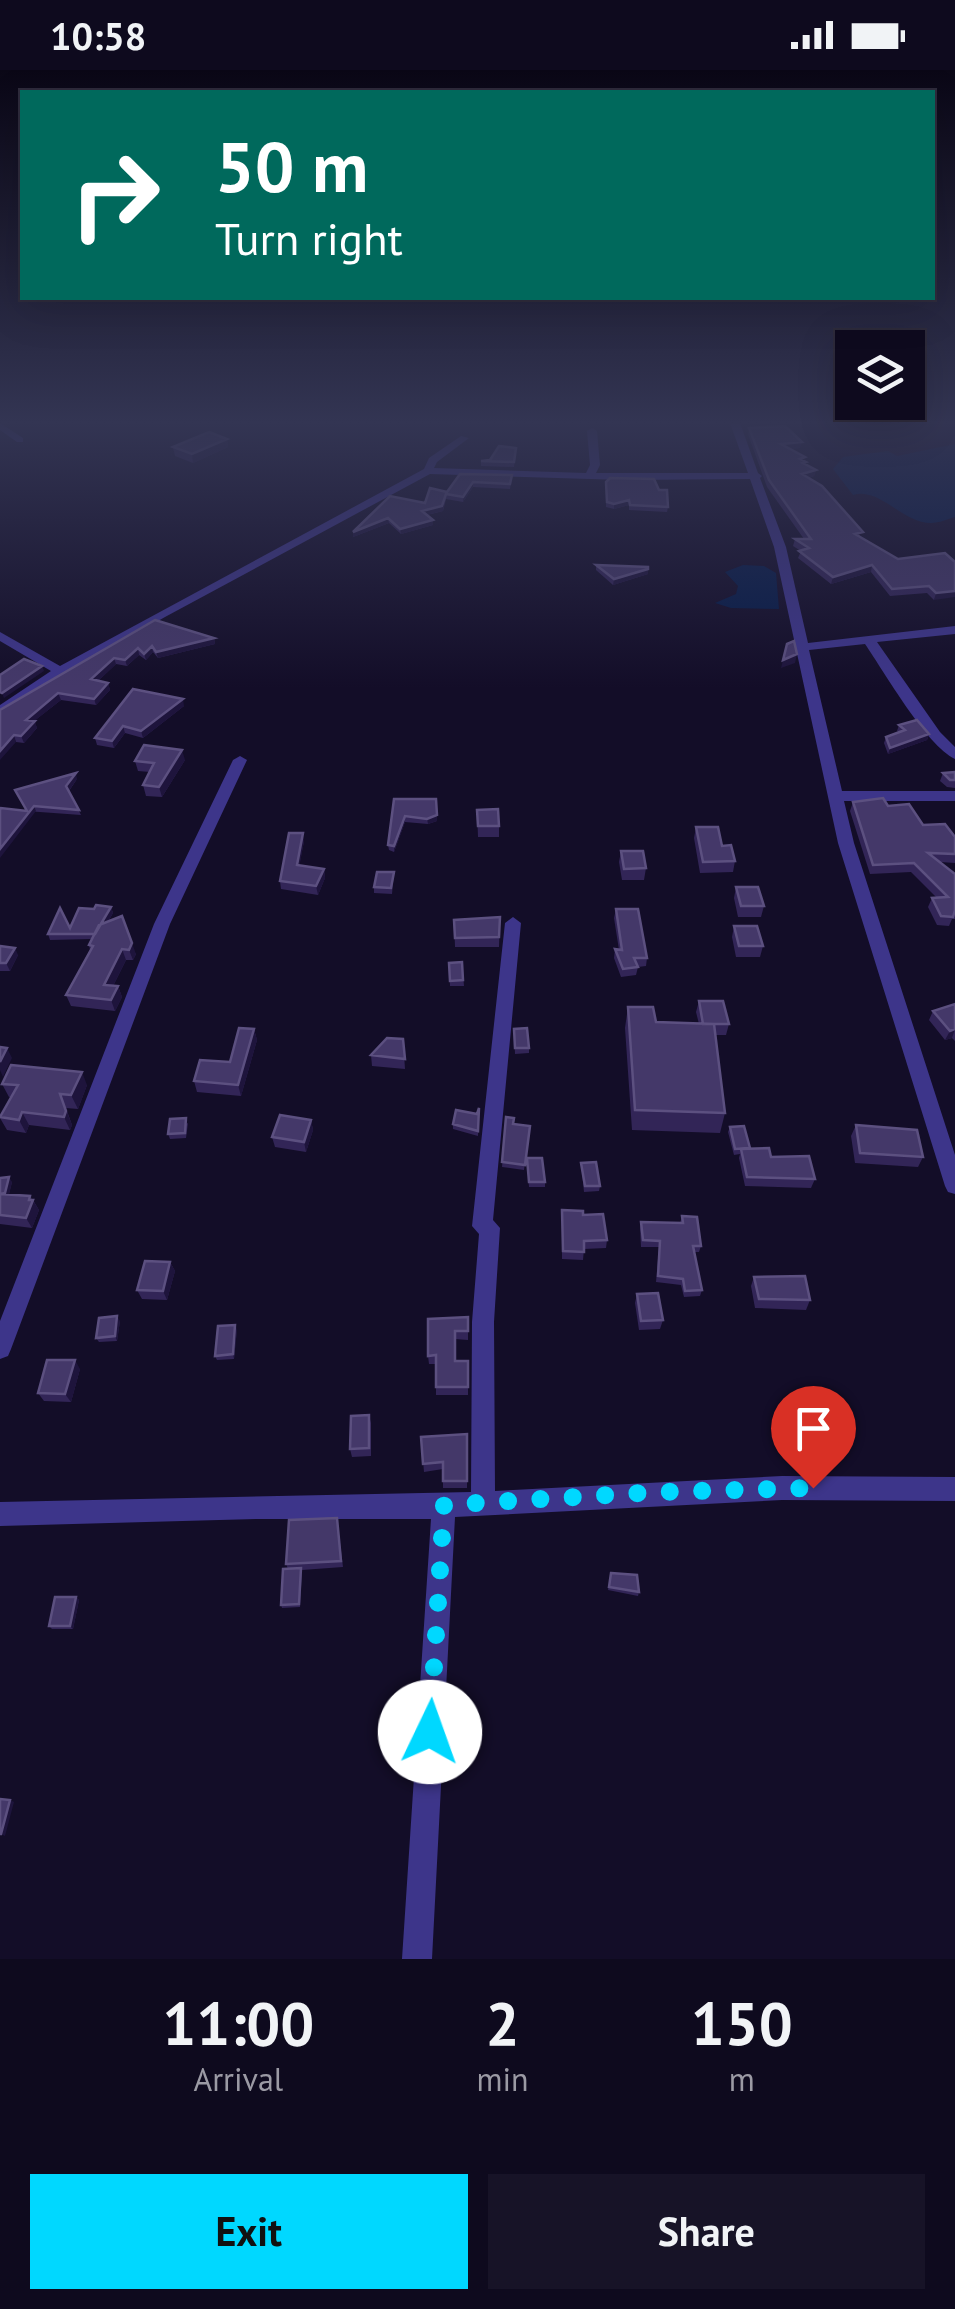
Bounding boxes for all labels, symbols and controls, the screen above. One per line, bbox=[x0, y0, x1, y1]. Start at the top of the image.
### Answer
text: 10:58 bbox=[50, 11, 146, 60]
text: 50 m bbox=[215, 121, 368, 211]
icon: right bbox=[50, 130, 180, 260]
text: Turn right bbox=[215, 209, 403, 267]
map controls bbox=[835, 330, 925, 420]
button: layers bbox=[835, 330, 925, 420]
pin bbox=[771, 1386, 856, 1489]
icon: arrive bbox=[786, 1401, 841, 1456]
position arrow bbox=[378, 1680, 482, 1784]
text: 11:00 bbox=[162, 1984, 314, 2062]
text: 2 bbox=[486, 1984, 520, 2062]
text: 150 bbox=[691, 1984, 793, 2062]
text: Arrival bbox=[193, 2058, 283, 2100]
text: min bbox=[477, 2058, 529, 2100]
text: m bbox=[729, 2058, 755, 2100]
button: Exit bbox=[30, 2174, 468, 2289]
button: Share bbox=[488, 2174, 925, 2289]

